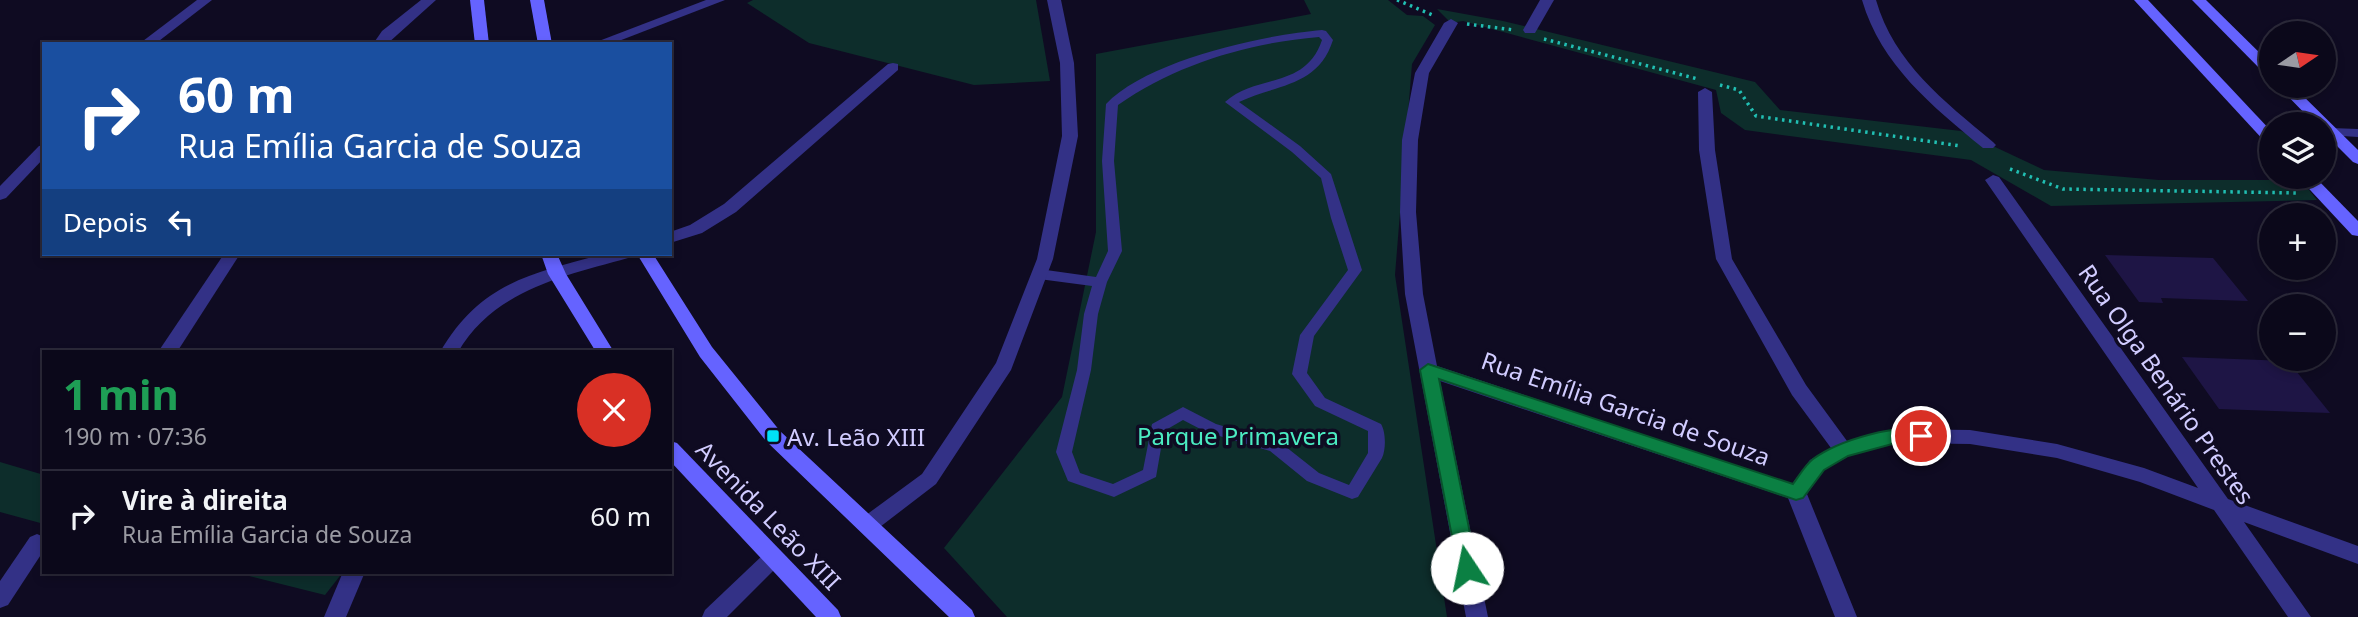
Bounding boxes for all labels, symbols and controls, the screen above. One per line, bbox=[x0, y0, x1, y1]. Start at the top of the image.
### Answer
north arrow bbox=[2259, 21, 2336, 98]
map controls bbox=[2259, 21, 2336, 371]
text: 60 m bbox=[178, 61, 295, 127]
icon: right bbox=[63, 70, 154, 161]
button: layers bbox=[2259, 112, 2336, 189]
text: Rua Emília Garcia de Souza bbox=[178, 124, 582, 167]
icon: left bbox=[162, 203, 200, 241]
button: + bbox=[2259, 203, 2336, 280]
text: Depois bbox=[63, 204, 148, 240]
street label: Rua Olga Benário Prestes bbox=[2072, 257, 2262, 511]
button: − bbox=[2259, 294, 2336, 371]
street label: Rua Emília Garcia de Souza bbox=[1477, 343, 1775, 473]
text: 1 min bbox=[63, 365, 179, 422]
button: close bbox=[577, 373, 651, 447]
pin bbox=[1891, 406, 1951, 466]
icon: arrive bbox=[1902, 417, 1940, 455]
park label: Parque Primavera bbox=[1137, 419, 1339, 452]
text: 190 m · 07:36 bbox=[63, 420, 207, 452]
place label: Av. Leão XIII bbox=[787, 420, 925, 453]
marker: Av. Leão XIII bbox=[765, 428, 781, 444]
street label: Avenida Leão XIII bbox=[689, 433, 849, 597]
text: Vire à direita bbox=[122, 482, 288, 518]
icon: right bbox=[63, 497, 101, 535]
text: 60 m bbox=[590, 498, 651, 534]
text: Rua Emília Garcia de Souza bbox=[122, 518, 413, 550]
position arrow bbox=[1430, 531, 1504, 605]

